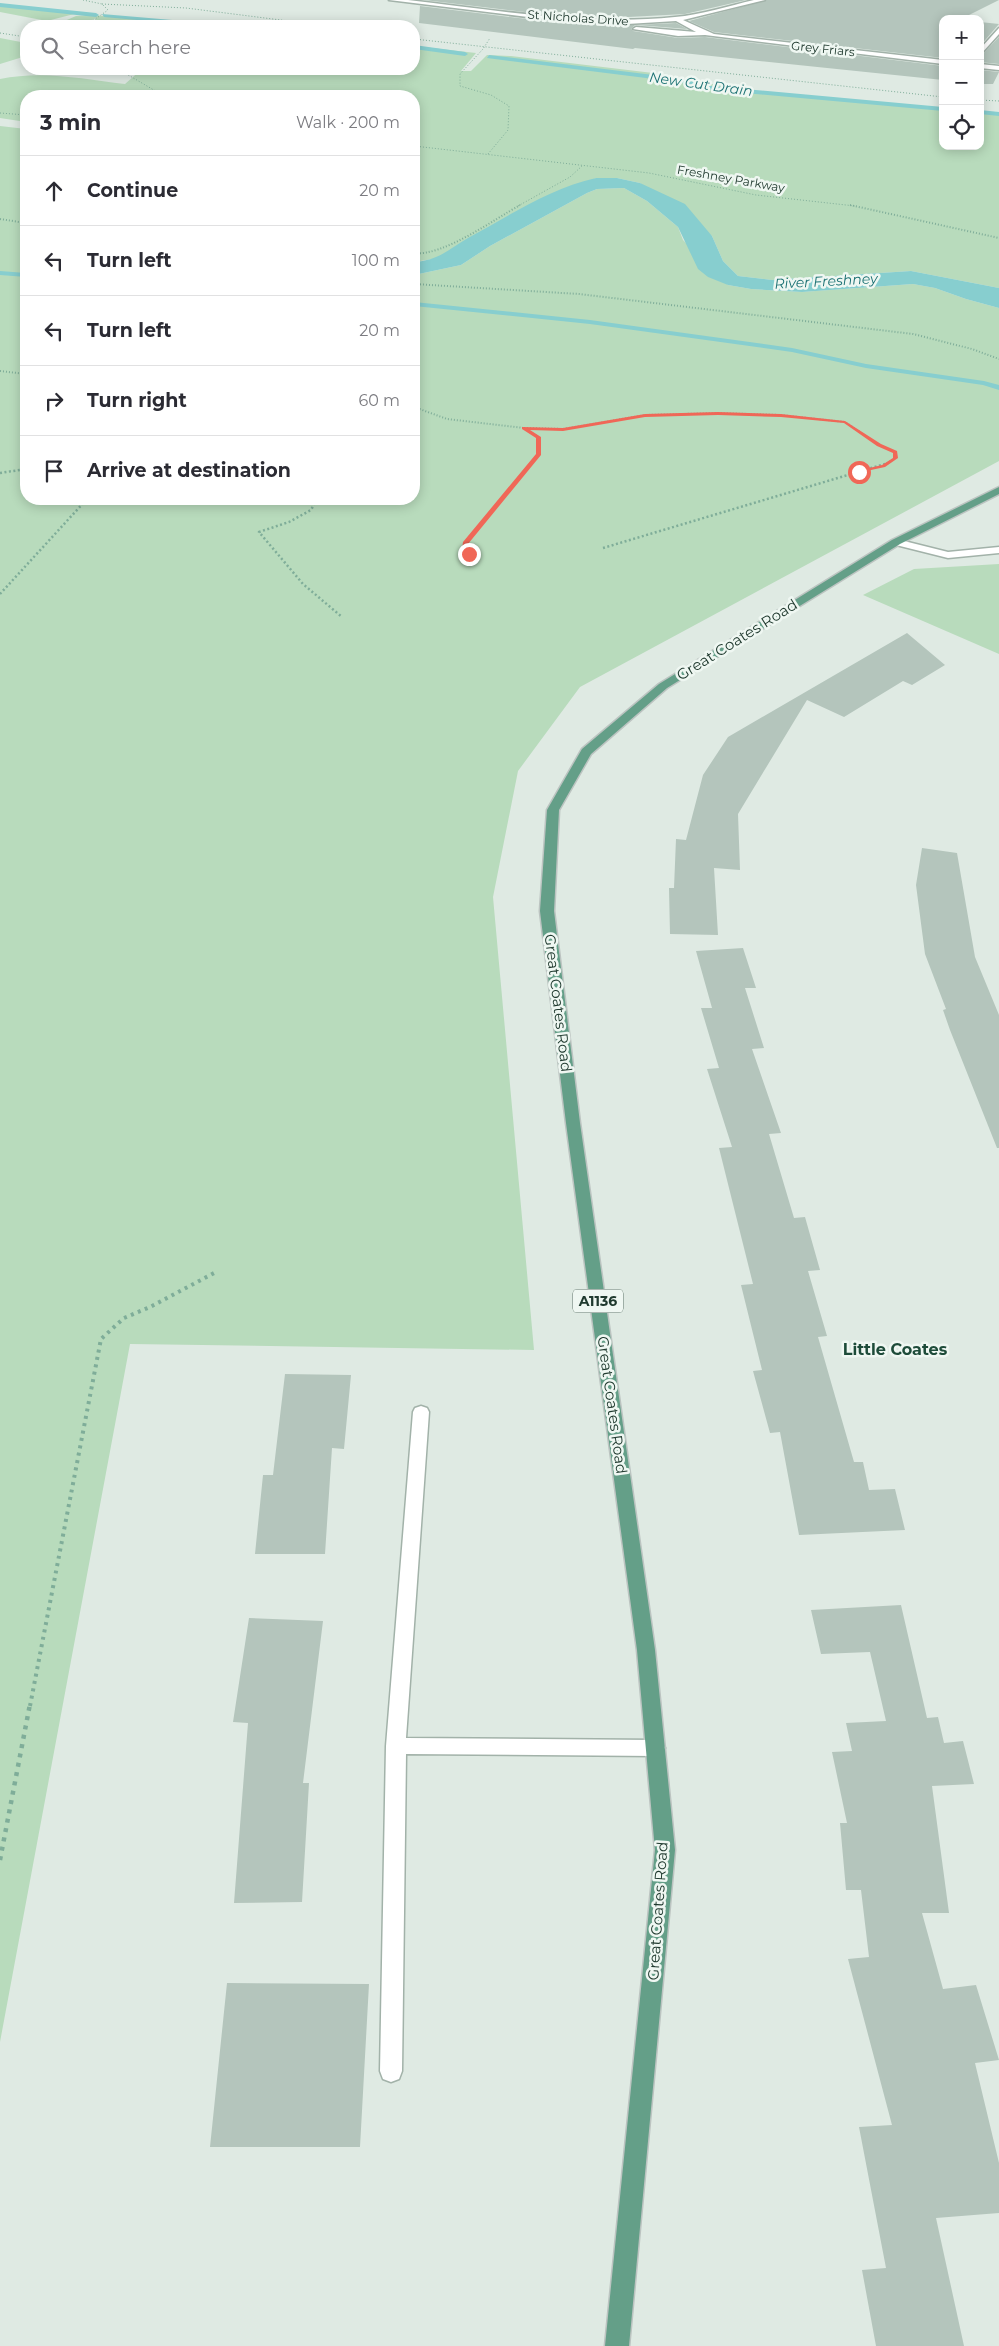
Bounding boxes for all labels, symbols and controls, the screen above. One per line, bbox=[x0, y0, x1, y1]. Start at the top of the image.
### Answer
street label: St Nicholas Drive bbox=[527, 6, 629, 29]
map controls bbox=[939, 15, 984, 150]
button: + bbox=[939, 15, 984, 60]
search box bbox=[20, 20, 420, 75]
icon: search bbox=[38, 34, 66, 62]
text: Search here bbox=[78, 36, 191, 59]
street label: Grey Friars bbox=[790, 38, 856, 59]
button: − bbox=[939, 60, 984, 105]
water label: New Cut Drain bbox=[648, 68, 754, 100]
button: locate bbox=[939, 105, 984, 150]
text: 3 min bbox=[40, 110, 101, 135]
text: Walk · 200 m bbox=[296, 113, 400, 132]
street label: Freshney Parkway bbox=[676, 162, 787, 195]
icon: ahead bbox=[40, 177, 68, 205]
text: Continue bbox=[87, 179, 178, 202]
text: 20 m bbox=[359, 181, 400, 200]
icon: left bbox=[40, 247, 68, 275]
text: Turn left bbox=[87, 249, 172, 272]
text: 100 m bbox=[352, 251, 400, 270]
water label: River Freshney bbox=[774, 269, 879, 293]
icon: left bbox=[40, 317, 68, 345]
text: Turn left bbox=[87, 319, 172, 342]
text: 20 m bbox=[359, 321, 400, 340]
icon: right bbox=[40, 387, 68, 415]
text: Turn right bbox=[87, 389, 187, 412]
text: 60 m bbox=[358, 391, 400, 410]
icon: arrive bbox=[40, 457, 68, 485]
text: Arrive at destination bbox=[87, 459, 291, 482]
route start bbox=[848, 461, 871, 484]
route end bbox=[458, 543, 481, 566]
street label: Great Coates Road bbox=[673, 595, 801, 684]
street label: Great Coates Road bbox=[541, 933, 576, 1073]
road number: A1136 bbox=[573, 1290, 623, 1312]
street label: Great Coates Road bbox=[593, 1335, 632, 1475]
district label: Little Coates bbox=[843, 1340, 948, 1359]
street label: Great Coates Road bbox=[643, 1841, 672, 1981]

